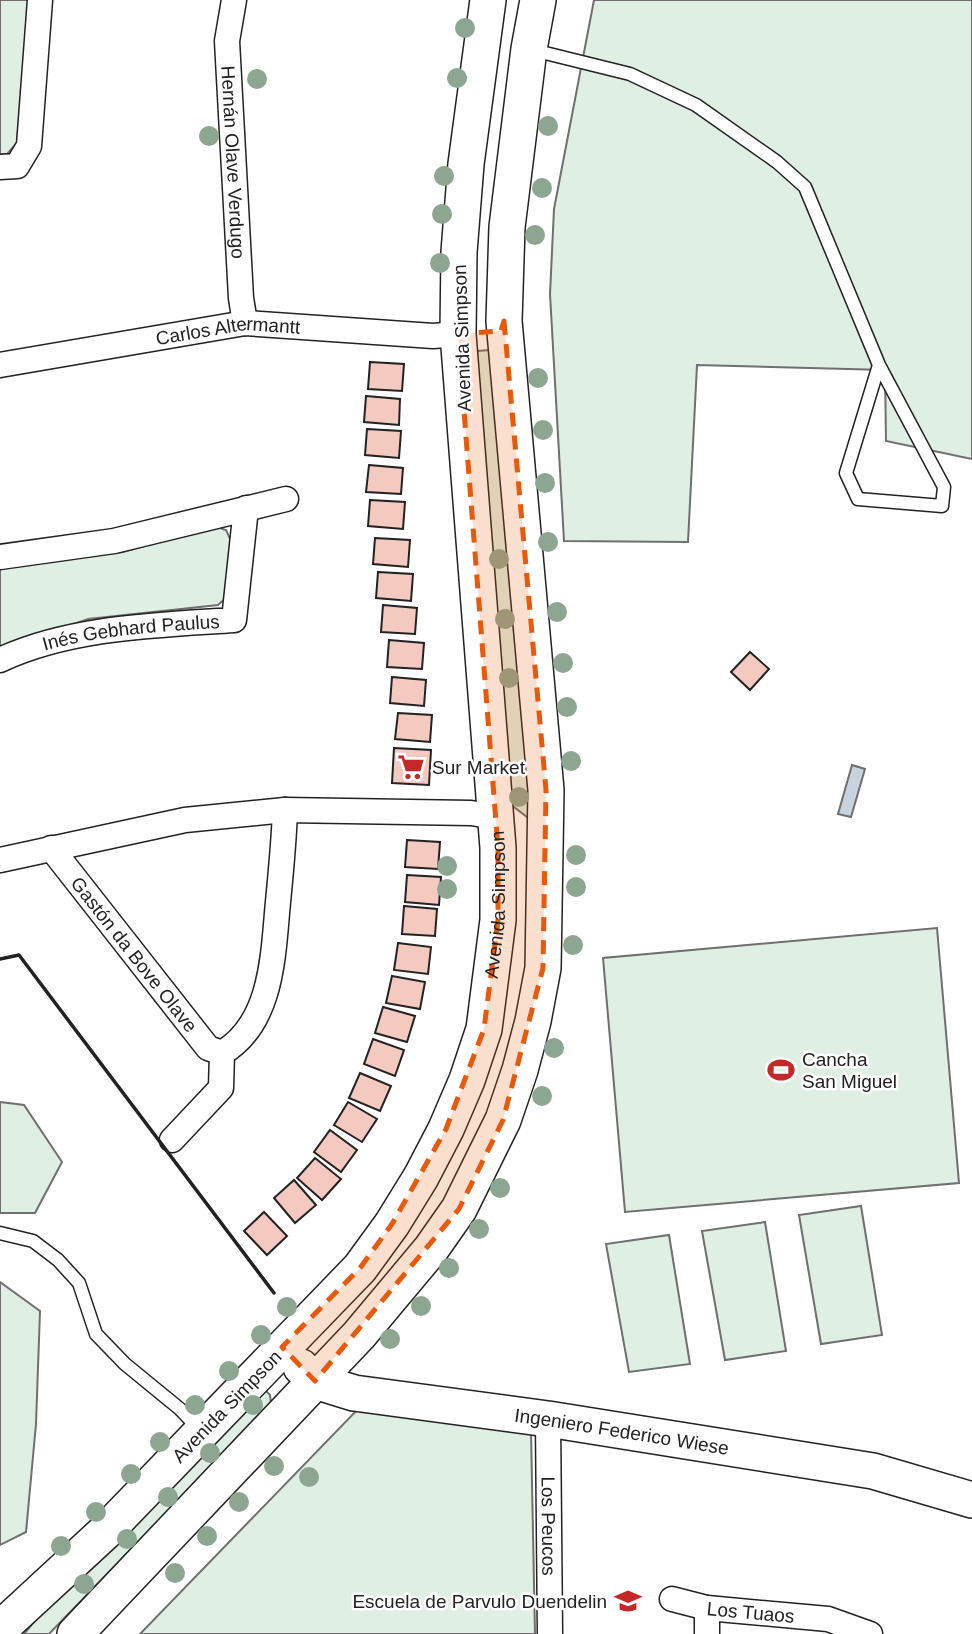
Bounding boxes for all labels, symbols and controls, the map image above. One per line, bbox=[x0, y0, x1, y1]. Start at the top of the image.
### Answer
street label: Hernán Olave Verdugo bbox=[218, 65, 249, 259]
street label: Avenida Simpson bbox=[449, 264, 475, 412]
street label: Carlos Altermantt bbox=[154, 312, 302, 349]
street label: Inés Gebhard Paulus bbox=[40, 610, 220, 654]
supermarket icon: Sur Market bbox=[396, 752, 426, 782]
place label: Sur Market bbox=[432, 757, 526, 778]
street label: Avenida Simpson bbox=[480, 830, 509, 979]
street label: Gastón da Bove Olave bbox=[67, 872, 202, 1036]
place label: Cancha San Miguel bbox=[802, 1049, 897, 1092]
sports icon: Cancha San Miguel bbox=[766, 1055, 796, 1085]
street label: Avenida Simpson bbox=[168, 1346, 285, 1466]
street label: Ingeniero Federico Wiese bbox=[513, 1404, 730, 1458]
street label: Los Peucos bbox=[538, 1476, 560, 1576]
school or university icon: Escuela de Parvulo Duendelin bbox=[613, 1586, 643, 1616]
place label: Escuela de Parvulo Duendelin bbox=[352, 1591, 607, 1612]
street label: Los Tuaos bbox=[706, 1598, 795, 1626]

